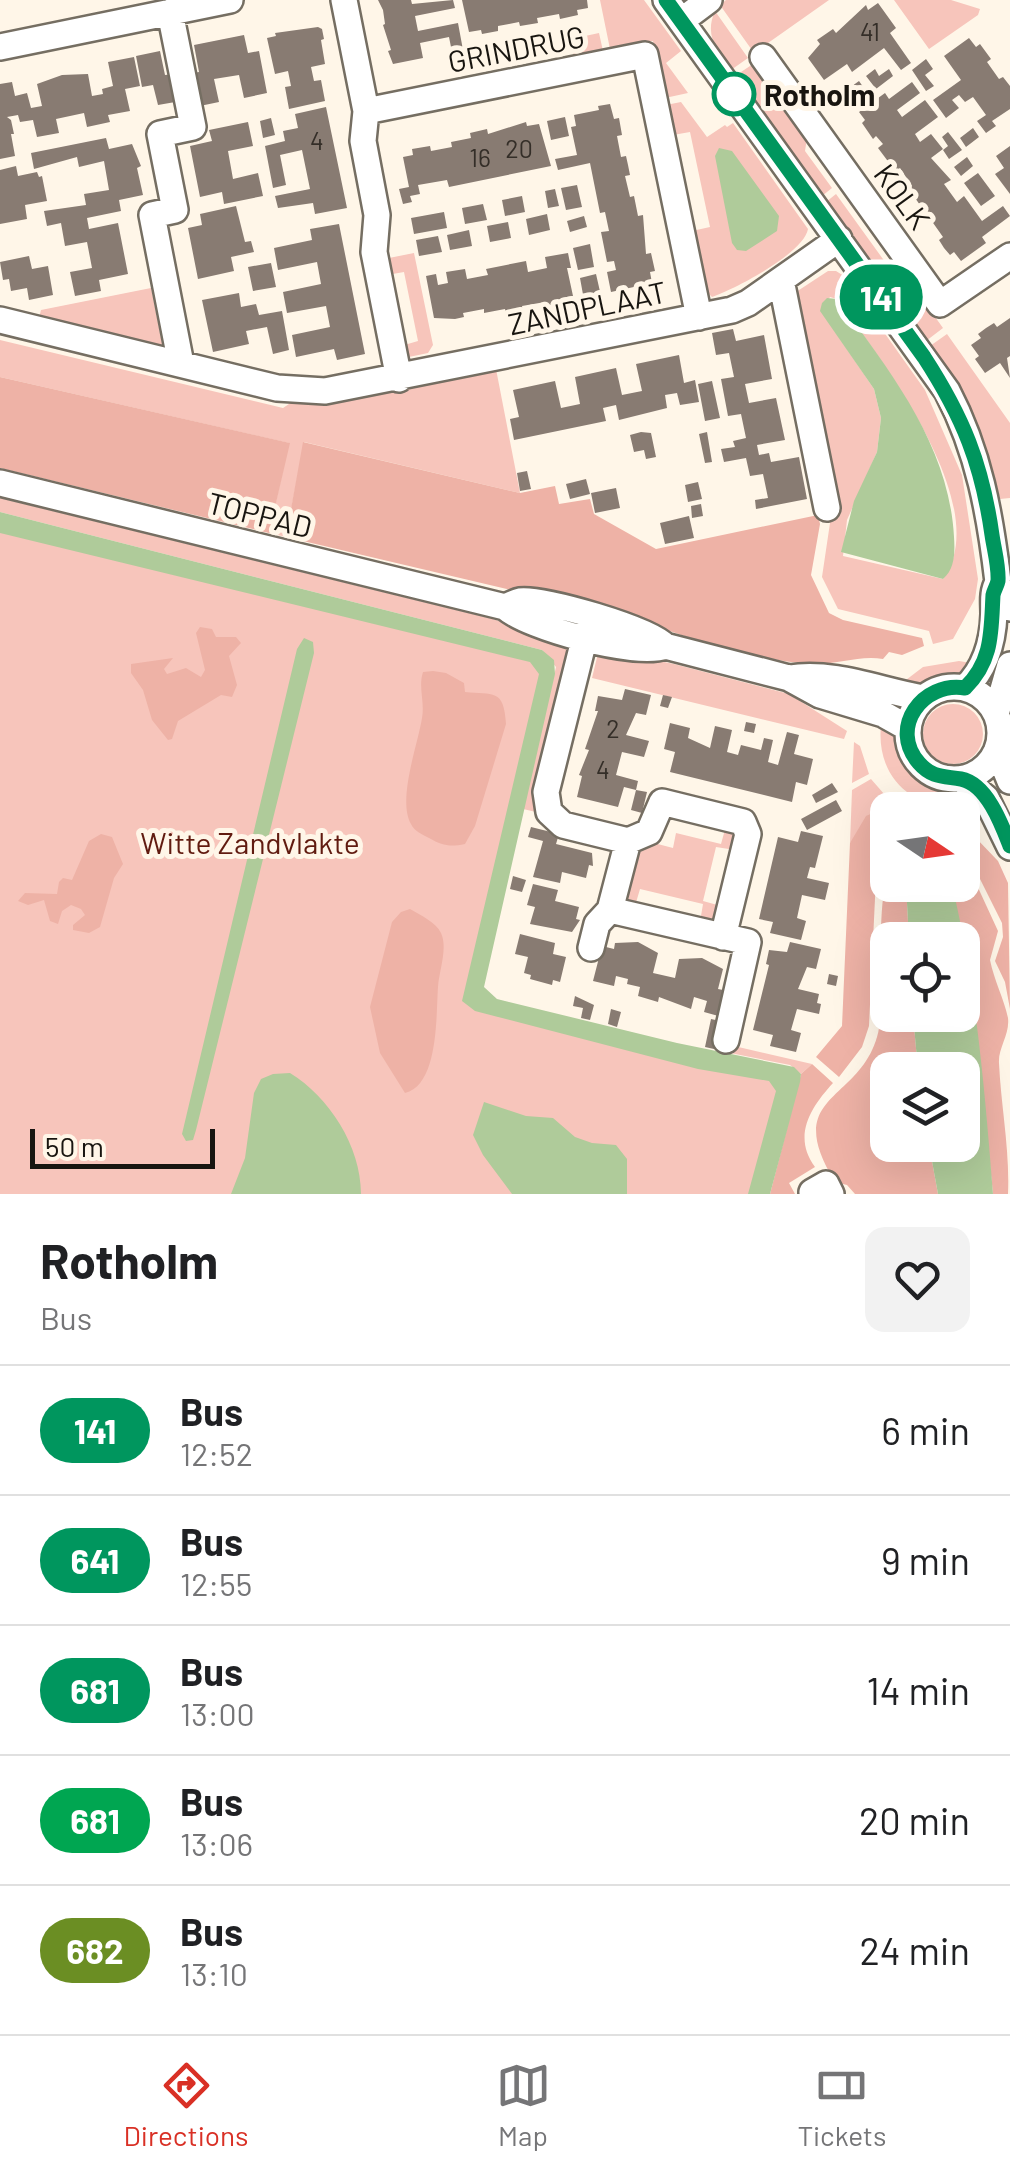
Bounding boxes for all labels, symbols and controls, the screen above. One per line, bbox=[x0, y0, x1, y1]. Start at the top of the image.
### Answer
house number: 41 bbox=[860, 16, 880, 46]
street label: GRINDRUG bbox=[444, 17, 588, 79]
marker: Rotholm bbox=[713, 73, 755, 115]
place label: Rotholm bbox=[764, 76, 875, 112]
house number: 4 bbox=[310, 125, 324, 155]
house number: 20 bbox=[505, 133, 533, 163]
house number: 16 bbox=[469, 142, 491, 172]
street label: KOLK bbox=[867, 156, 939, 236]
line badge: 141 bbox=[824, 264, 938, 330]
street label: ZANDPLAAT bbox=[505, 273, 669, 341]
text: 141 bbox=[860, 276, 902, 318]
street label: TOPPAD bbox=[204, 484, 316, 544]
house number: 2 bbox=[606, 713, 620, 743]
house number: 4 bbox=[596, 754, 610, 784]
north arrow bbox=[870, 792, 980, 902]
map controls bbox=[870, 792, 980, 1162]
park label: Witte Zandvlakte bbox=[140, 824, 360, 860]
button: locate bbox=[870, 922, 980, 1032]
button: layers bbox=[870, 1052, 980, 1162]
scale bar bbox=[30, 1124, 215, 1168]
text: 50 m bbox=[45, 1129, 104, 1163]
button: heart bbox=[865, 1227, 970, 1332]
text: Rotholm bbox=[40, 1231, 218, 1289]
text: Bus bbox=[40, 1298, 92, 1336]
text: Bus bbox=[180, 1388, 243, 1434]
text: 6 min bbox=[881, 1407, 970, 1453]
text: 141 bbox=[74, 1409, 116, 1451]
text: 12:52 bbox=[180, 1434, 253, 1472]
text: Bus bbox=[180, 1518, 243, 1564]
text: 9 min bbox=[881, 1537, 970, 1583]
text: 641 bbox=[70, 1539, 120, 1581]
text: 12:55 bbox=[180, 1564, 252, 1602]
text: Bus bbox=[180, 1648, 243, 1694]
text: 14 min bbox=[867, 1667, 970, 1713]
text: 681 bbox=[70, 1669, 120, 1711]
text: 13:00 bbox=[180, 1694, 255, 1732]
text: Bus bbox=[180, 1778, 243, 1824]
text: 20 min bbox=[859, 1797, 970, 1843]
text: 681 bbox=[70, 1799, 120, 1841]
text: 13:06 bbox=[180, 1824, 253, 1862]
text: Bus bbox=[180, 1908, 243, 1954]
text: 24 min bbox=[859, 1927, 970, 1973]
text: 682 bbox=[66, 1929, 124, 1971]
text: 13:10 bbox=[180, 1954, 248, 1992]
tab: Directions bbox=[123, 2058, 249, 2152]
tab: Map bbox=[496, 2058, 551, 2152]
tab: Tickets bbox=[797, 2058, 887, 2152]

